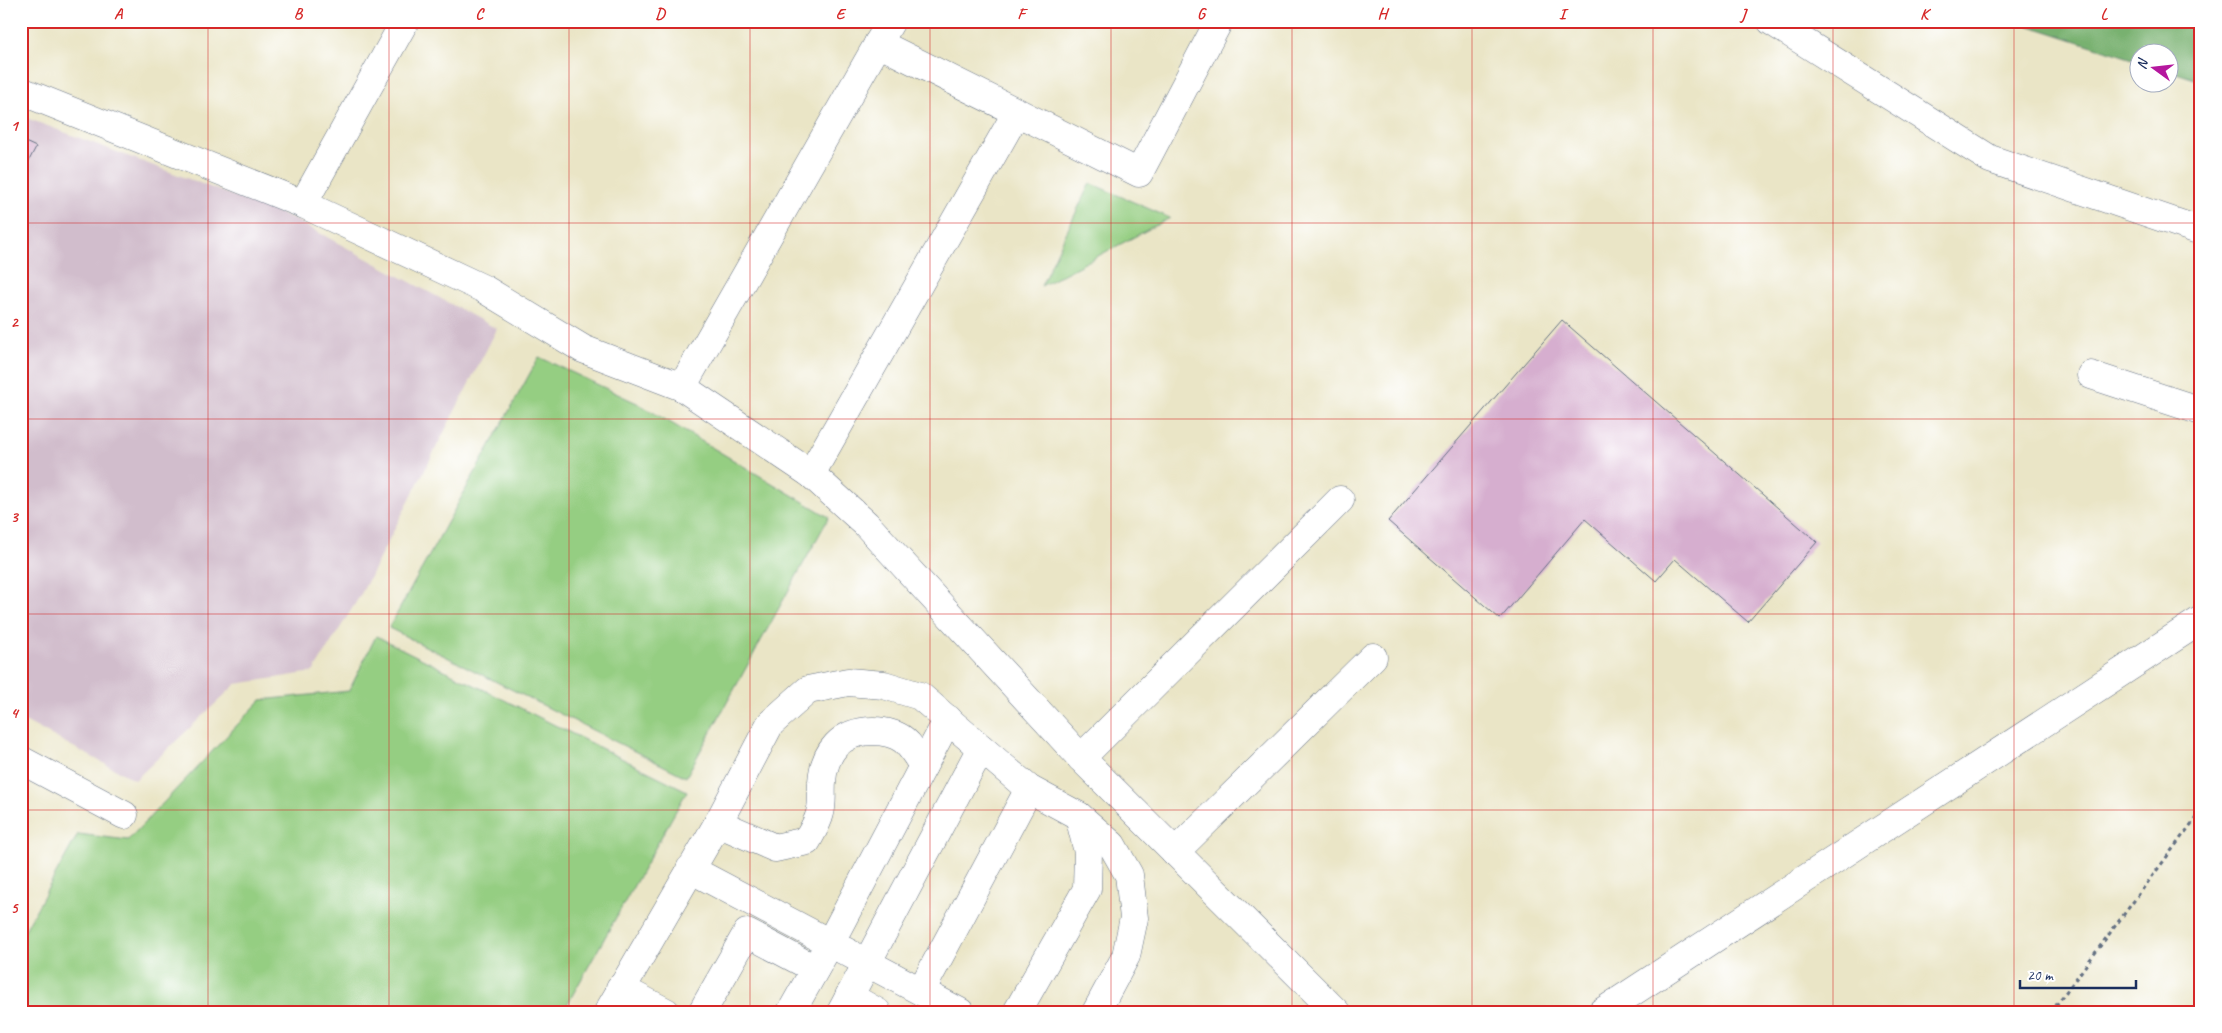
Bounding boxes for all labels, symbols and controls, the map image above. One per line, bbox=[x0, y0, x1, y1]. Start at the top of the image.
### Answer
text: A bbox=[114, 4, 124, 24]
text: B bbox=[294, 4, 304, 24]
text: C bbox=[475, 4, 485, 24]
text: D bbox=[655, 4, 666, 24]
text: E bbox=[836, 4, 847, 24]
text: F bbox=[1017, 4, 1028, 24]
text: G bbox=[1197, 4, 1207, 24]
text: H bbox=[1377, 4, 1389, 24]
text: I bbox=[1559, 4, 1569, 24]
text: J bbox=[1739, 4, 1748, 24]
text: K bbox=[1920, 4, 1932, 24]
text: L bbox=[2101, 4, 2109, 24]
north arrow bbox=[2130, 42, 2180, 92]
text: N bbox=[2133, 56, 2152, 71]
text: 1 bbox=[10, 116, 19, 136]
text: 2 bbox=[10, 312, 19, 332]
text: 3 bbox=[10, 507, 19, 527]
text: 4 bbox=[10, 703, 19, 723]
text: 5 bbox=[11, 898, 20, 918]
scale bar bbox=[2020, 958, 2136, 990]
text: 20 m bbox=[2027, 966, 2054, 985]

